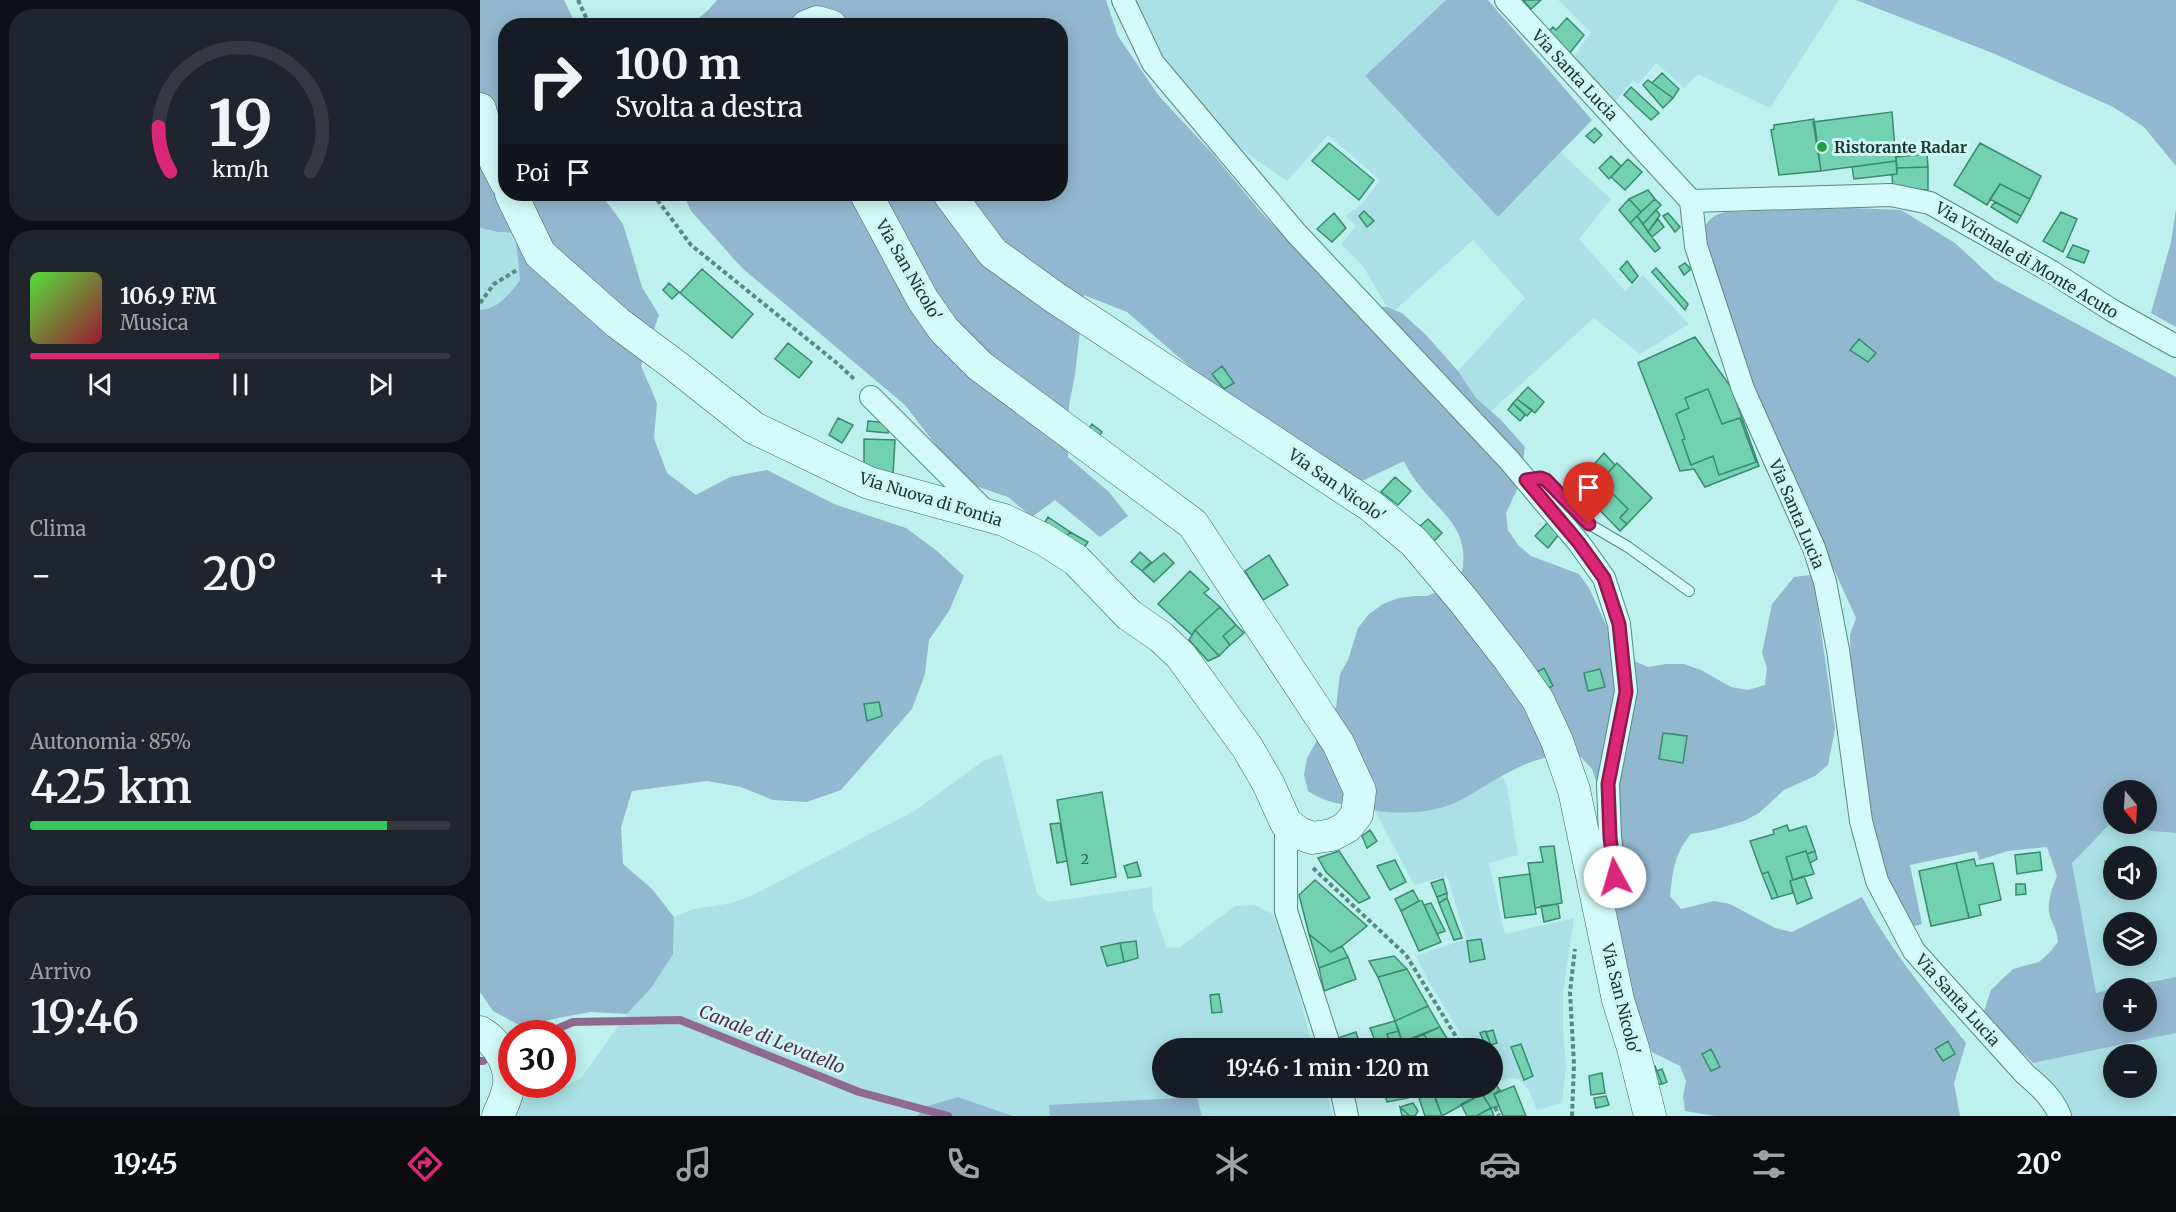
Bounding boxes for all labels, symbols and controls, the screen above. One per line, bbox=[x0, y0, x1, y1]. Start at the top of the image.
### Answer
street label: Via Santa Lucia bbox=[1527, 25, 1622, 125]
text: 100 m bbox=[615, 38, 741, 90]
icon: right bbox=[516, 42, 594, 120]
text: 19 bbox=[208, 85, 272, 163]
text: Svolta a destra bbox=[615, 90, 803, 124]
place label: Ristorante Radar bbox=[1834, 137, 1968, 157]
marker: Ristorante Radar bbox=[1815, 140, 1829, 154]
icon: arrive bbox=[562, 156, 595, 189]
text: km/h bbox=[212, 157, 268, 184]
text: Poi bbox=[516, 159, 550, 187]
street label: Via Vicinale di Monte Acuto bbox=[1931, 197, 2122, 323]
street label: Via San Nicolo' bbox=[871, 215, 946, 324]
text: 106.9 FM bbox=[120, 282, 216, 310]
text: Musica bbox=[120, 310, 189, 335]
icon: previous bbox=[84, 368, 117, 401]
icon: pause bbox=[224, 368, 257, 401]
icon: next bbox=[364, 368, 397, 401]
street label: Via San Nicolo' bbox=[1284, 444, 1389, 526]
street label: Via Santa Lucia bbox=[1765, 455, 1829, 572]
pin bbox=[1563, 462, 1614, 524]
street label: Via Nuova di Fontia bbox=[856, 467, 1005, 530]
icon: arrive bbox=[1572, 471, 1605, 504]
text: Clima bbox=[30, 516, 86, 541]
text: 20° bbox=[202, 546, 278, 602]
text: − bbox=[30, 555, 52, 596]
text: + bbox=[428, 555, 450, 596]
text: Autonomia · 85% bbox=[30, 729, 191, 754]
text: 425 km bbox=[30, 759, 192, 815]
north arrow bbox=[2103, 780, 2157, 834]
map controls bbox=[2103, 780, 2157, 1098]
position arrow bbox=[1583, 845, 1647, 909]
button: sound bbox=[2103, 846, 2157, 900]
house number: 2 bbox=[1081, 850, 1089, 868]
button: layers bbox=[2103, 912, 2157, 966]
street label: Via San Nicolo' bbox=[1597, 940, 1644, 1057]
street label: Via Santa Lucia bbox=[1911, 949, 2005, 1050]
text: Arrivo bbox=[30, 959, 91, 984]
button: + bbox=[2103, 978, 2157, 1032]
text: 19:46 bbox=[30, 989, 139, 1045]
water label: Canale di Levatello bbox=[696, 999, 848, 1079]
speed limit sign: 30 bbox=[498, 1020, 576, 1098]
button: − bbox=[2103, 1044, 2157, 1098]
text: 19:46 · 1 min · 120 m bbox=[1226, 1054, 1429, 1082]
icon: directions bbox=[404, 1143, 446, 1185]
icon: music bbox=[673, 1143, 715, 1185]
icon: phone bbox=[942, 1143, 984, 1185]
icon: climate bbox=[1211, 1143, 1253, 1185]
icon: car bbox=[1479, 1143, 1521, 1185]
icon: filters bbox=[1748, 1143, 1790, 1185]
text: 19:45 bbox=[113, 1147, 178, 1181]
text: 20° bbox=[2017, 1147, 2063, 1181]

